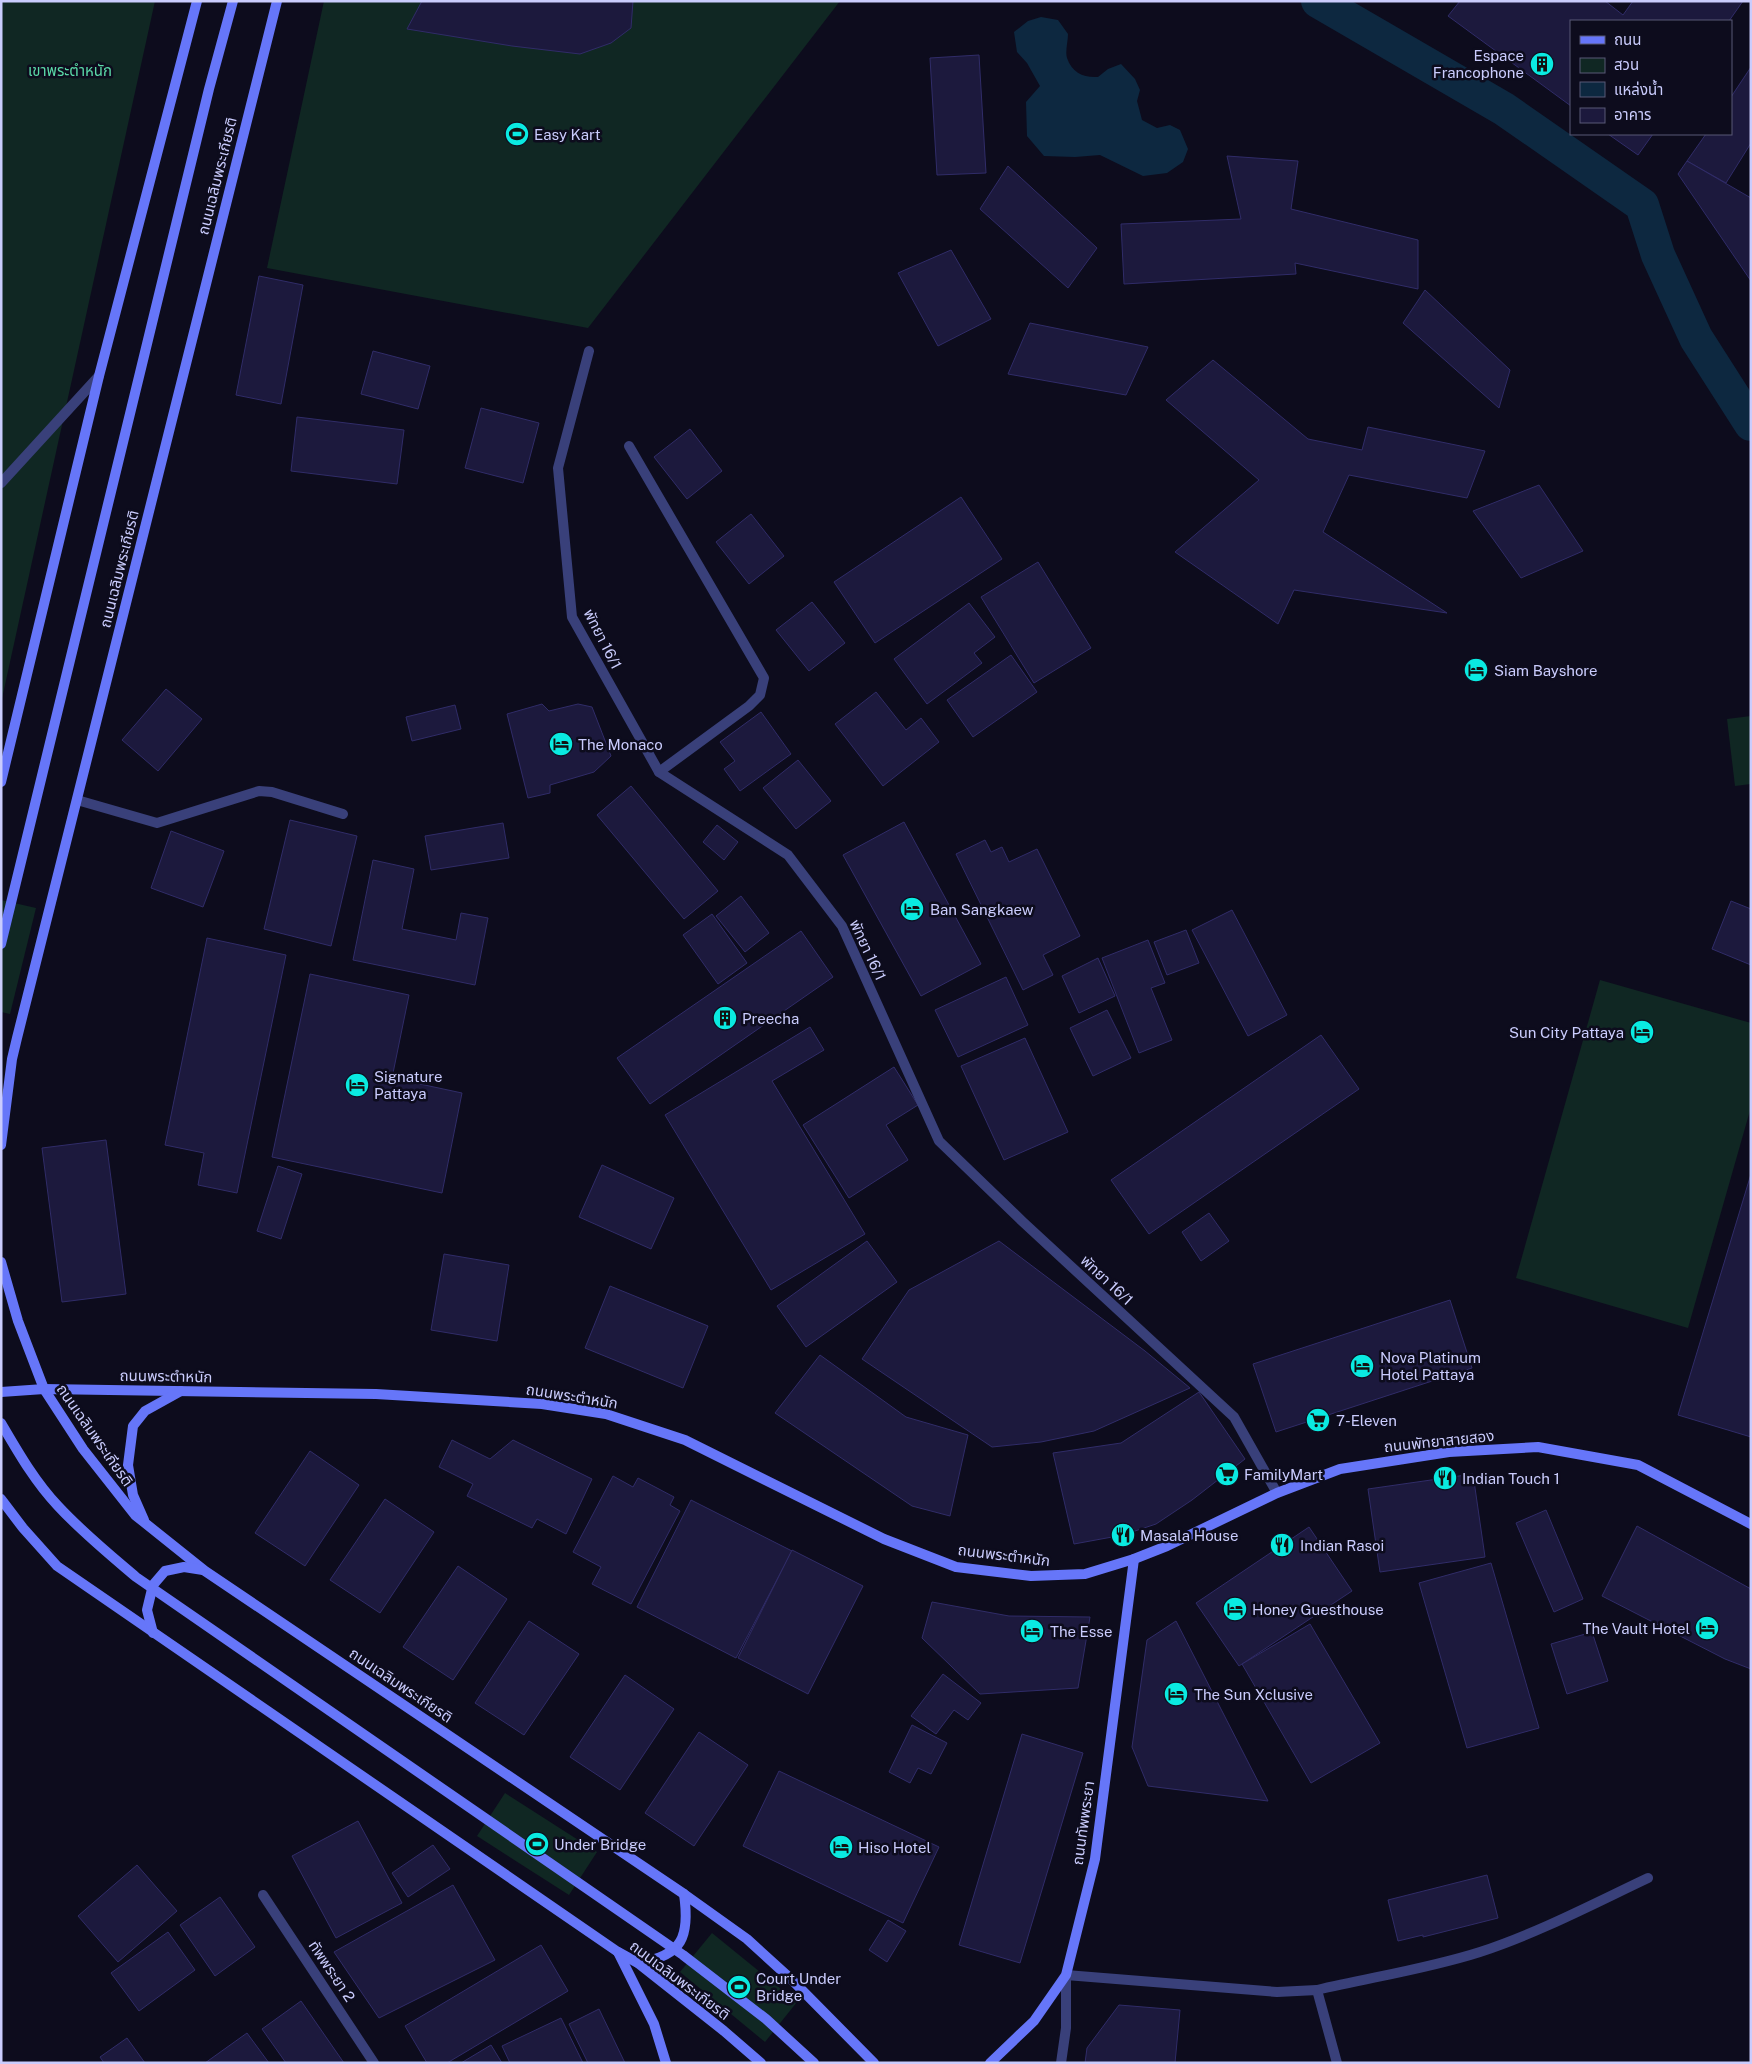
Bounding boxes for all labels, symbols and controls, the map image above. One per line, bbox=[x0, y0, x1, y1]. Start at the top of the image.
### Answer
legend bbox=[1570, 20, 1732, 135]
text: ถนน bbox=[1614, 31, 1641, 48]
place label: Espace Francophone bbox=[1433, 47, 1524, 81]
building icon: Espace Francophone bbox=[1529, 51, 1555, 77]
text: สวน bbox=[1614, 56, 1639, 73]
park label: เขาพระตำหนัก bbox=[28, 62, 112, 79]
text: แหล่งน้ำ bbox=[1614, 79, 1663, 98]
text: อาคาร bbox=[1614, 106, 1651, 123]
street label: ถนนเฉลิมพระเกียรติ bbox=[194, 115, 240, 237]
sports icon: Easy Kart bbox=[504, 121, 530, 147]
place label: Easy Kart bbox=[534, 126, 601, 143]
street label: ถนนเฉลิมพระเกียรติ bbox=[96, 508, 142, 630]
street label: พัทยา 16/1 bbox=[581, 606, 625, 672]
hotel icon: Siam Bayshore bbox=[1463, 657, 1489, 683]
place label: Siam Bayshore bbox=[1494, 662, 1598, 679]
hotel icon: The Monaco bbox=[548, 731, 574, 757]
place label: The Monaco bbox=[578, 736, 663, 753]
hotel icon: Ban Sangkaew bbox=[899, 896, 925, 922]
place label: Ban Sangkaew bbox=[930, 901, 1034, 918]
street label: พัทยา 16/1 bbox=[847, 917, 889, 983]
building icon: Preecha bbox=[712, 1005, 738, 1031]
place label: Preecha bbox=[742, 1010, 799, 1027]
hotel icon: Sun City Pattaya bbox=[1629, 1019, 1655, 1045]
place label: Sun City Pattaya bbox=[1509, 1024, 1624, 1041]
place label: Signature Pattaya bbox=[374, 1068, 442, 1102]
hotel icon: Signature Pattaya bbox=[344, 1072, 370, 1098]
street label: พัทยา 16/1 bbox=[1077, 1252, 1137, 1308]
place label: Nova Platinum Hotel Pattaya bbox=[1380, 1349, 1481, 1383]
hotel icon: Nova Platinum Hotel Pattaya bbox=[1349, 1353, 1375, 1379]
street label: ถนนพระตำหนัก bbox=[119, 1367, 213, 1385]
street label: ถนนพระตำหนัก bbox=[525, 1380, 619, 1412]
street label: ถนนเฉลิมพระเกียรติ bbox=[53, 1381, 137, 1489]
supermarket icon: 7-Eleven bbox=[1305, 1407, 1331, 1433]
place label: 7-Eleven bbox=[1336, 1412, 1397, 1429]
street label: ถนนพัทยาสายสอง bbox=[1383, 1427, 1495, 1455]
supermarket icon: FamilyMart bbox=[1214, 1461, 1240, 1487]
restaurant icon: Indian Touch 1 bbox=[1432, 1465, 1458, 1491]
place label: FamilyMart bbox=[1244, 1466, 1323, 1483]
place label: Indian Touch 1 bbox=[1462, 1470, 1560, 1487]
restaurant icon: Masala House bbox=[1110, 1522, 1136, 1548]
place label: Masala House bbox=[1140, 1527, 1238, 1544]
restaurant icon: Indian Rasoi bbox=[1269, 1532, 1295, 1558]
place label: Indian Rasoi bbox=[1300, 1537, 1384, 1554]
street label: ถนนพระตำหนัก bbox=[957, 1541, 1051, 1569]
hotel icon: Honey Guesthouse bbox=[1222, 1596, 1248, 1622]
place label: Honey Guesthouse bbox=[1252, 1601, 1384, 1618]
hotel icon: The Vault Hotel bbox=[1694, 1615, 1720, 1641]
hotel icon: The Esse bbox=[1019, 1618, 1045, 1644]
place label: The Vault Hotel bbox=[1583, 1620, 1690, 1637]
place label: The Esse bbox=[1050, 1623, 1112, 1640]
street label: ถนนเฉลิมพระเกียรติ bbox=[346, 1644, 456, 1726]
hotel icon: The Sun Xclusive bbox=[1163, 1681, 1189, 1707]
place label: The Sun Xclusive bbox=[1194, 1686, 1313, 1703]
street label: ถนนทัพพระยา bbox=[1069, 1780, 1097, 1866]
sports icon: Under Bridge bbox=[524, 1831, 550, 1857]
hotel icon: Hiso Hotel bbox=[828, 1834, 854, 1860]
place label: Under Bridge bbox=[554, 1836, 646, 1853]
place label: Hiso Hotel bbox=[858, 1839, 931, 1856]
street label: ทัพพระยา 2 bbox=[305, 1937, 359, 2005]
street label: ถนนเฉลิมพระเกียรติ bbox=[627, 1937, 733, 2023]
place label: Court Under Bridge bbox=[756, 1970, 841, 2004]
sports icon: Court Under Bridge bbox=[726, 1974, 752, 2000]

